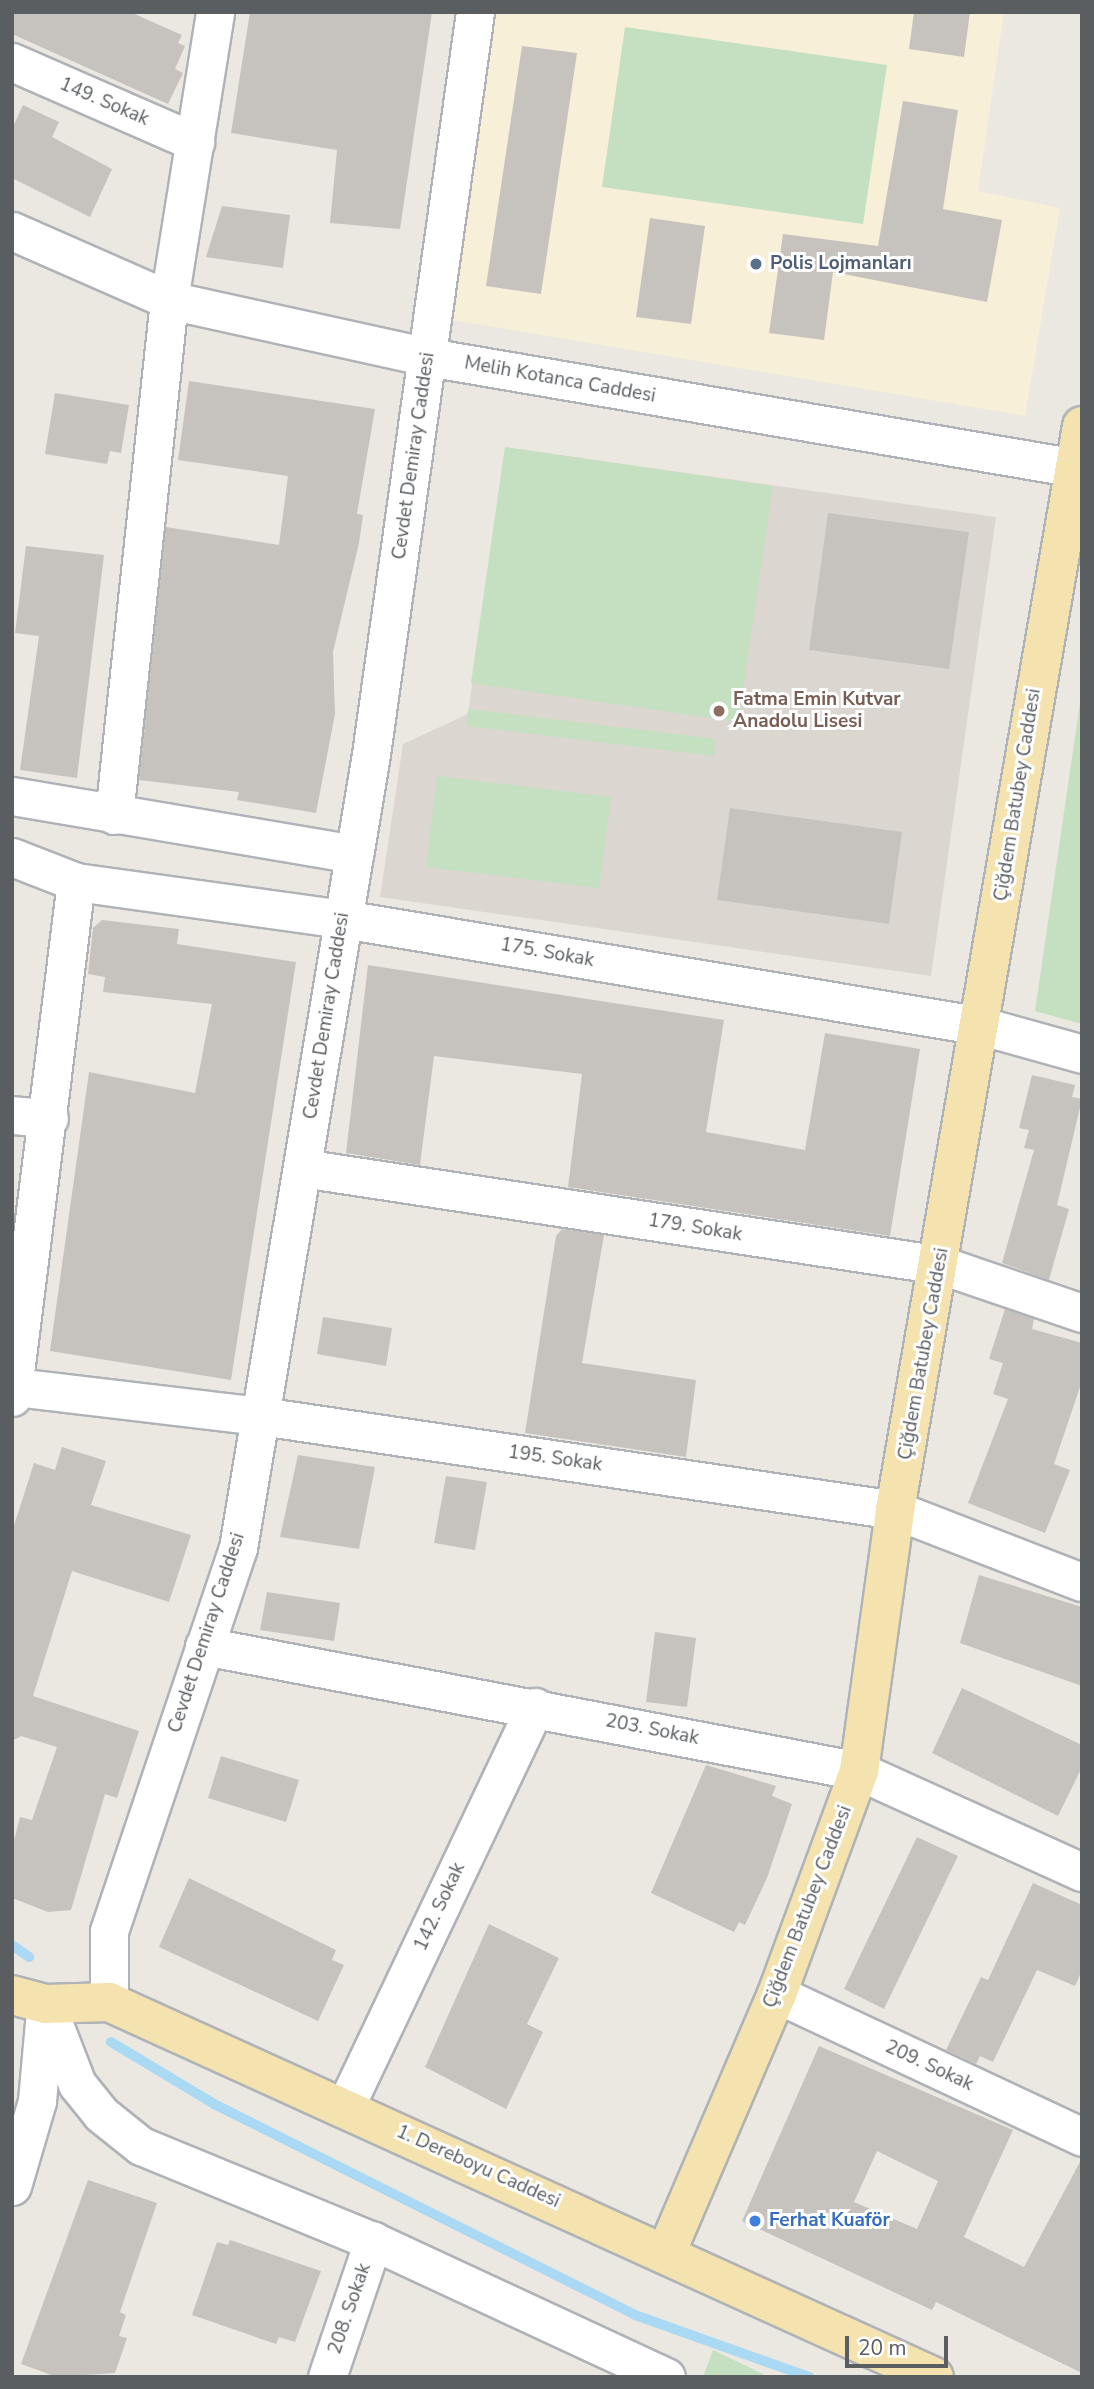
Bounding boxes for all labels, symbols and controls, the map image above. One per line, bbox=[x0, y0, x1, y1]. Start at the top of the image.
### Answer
street label: 149. Sokak bbox=[56, 73, 152, 131]
place label: Polis Lojmanları bbox=[770, 253, 912, 275]
marker: Polis Lojmanları bbox=[748, 256, 764, 272]
street label: Cevdet Demiray Caddesi bbox=[388, 351, 440, 561]
street label: Melih Kotanca Caddesi bbox=[463, 352, 657, 408]
street label: Çiğdem Batubey Caddesi bbox=[990, 687, 1046, 903]
place label: Fatma Emin Kutvar Anadolu Lisesi bbox=[733, 689, 901, 733]
marker: Fatma Emin Kutvar Anadolu Lisesi bbox=[711, 703, 727, 719]
street label: Cevdet Demiray Caddesi bbox=[299, 911, 355, 1121]
street label: 175. Sokak bbox=[498, 934, 596, 972]
street label: 179. Sokak bbox=[646, 1209, 744, 1247]
street label: Çiğdem Batubey Caddesi bbox=[894, 1246, 954, 1462]
street label: 195. Sokak bbox=[507, 1441, 603, 1477]
street label: Cevdet Demiray Caddesi bbox=[164, 1530, 250, 1736]
street label: 203. Sokak bbox=[603, 1710, 701, 1750]
street label: Çiğdem Batubey Caddesi bbox=[759, 1803, 857, 2011]
street label: 142. Sokak bbox=[410, 1859, 470, 1955]
street label: 209. Sokak bbox=[881, 2036, 977, 2096]
street label: 1. Dereboyu Caddesi bbox=[393, 2121, 563, 2213]
place label: Ferhat Kuaför bbox=[769, 2210, 890, 2232]
marker: Ferhat Kuaför bbox=[747, 2213, 763, 2229]
street label: 208. Sokak bbox=[324, 2261, 376, 2357]
scale bar bbox=[849, 2322, 952, 2366]
text: 20 m bbox=[858, 2334, 907, 2362]

